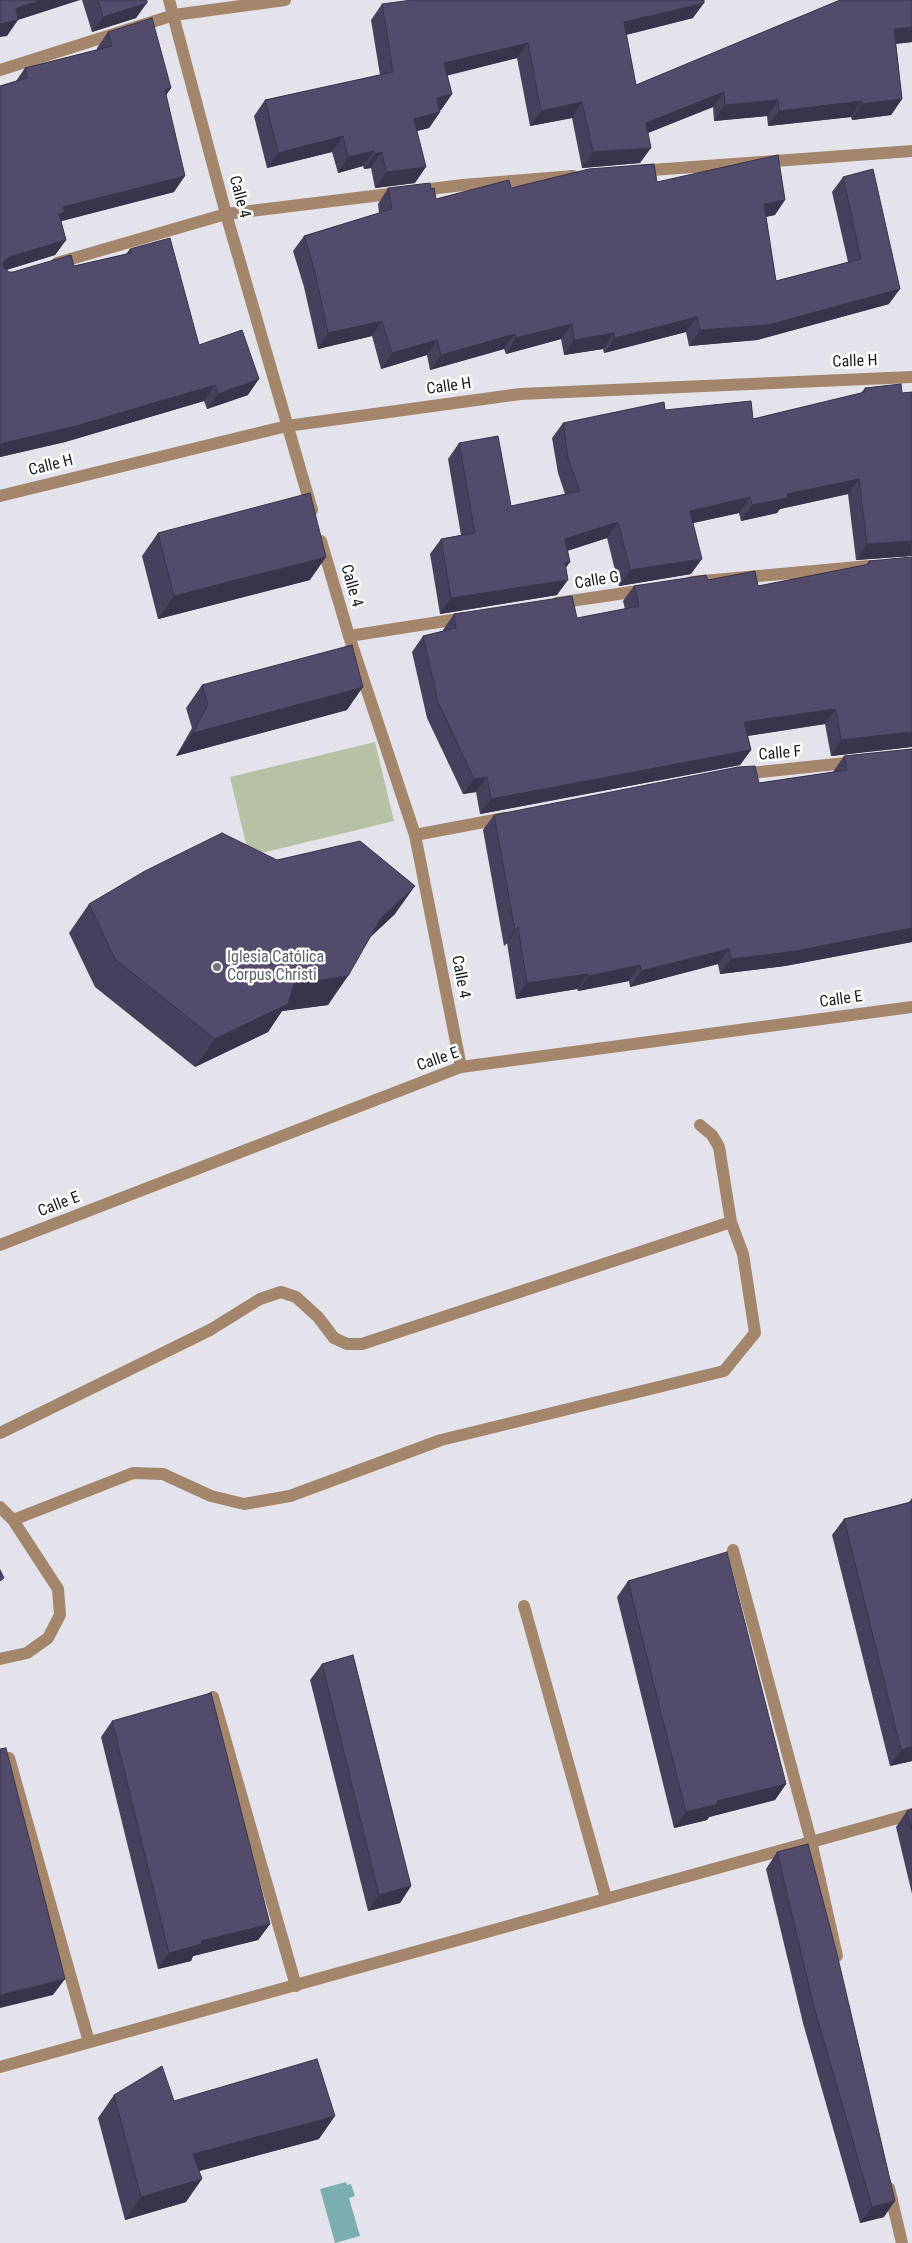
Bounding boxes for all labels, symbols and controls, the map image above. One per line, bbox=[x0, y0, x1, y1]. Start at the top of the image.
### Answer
street label: Calle 4 bbox=[224, 174, 254, 220]
street label: Calle H bbox=[832, 352, 878, 372]
street label: Calle H bbox=[425, 374, 473, 400]
street label: Calle H bbox=[27, 451, 75, 481]
street label: Calle 4 bbox=[336, 563, 366, 609]
street label: Calle G bbox=[573, 568, 621, 594]
street label: Calle F bbox=[758, 743, 802, 765]
place label: Iglesia Católica Corpus Christi bbox=[227, 948, 324, 986]
street label: Calle 4 bbox=[446, 954, 474, 1000]
marker: Iglesia Católica Corpus Christi bbox=[211, 961, 223, 973]
street label: Calle E bbox=[818, 987, 864, 1013]
street label: Calle E bbox=[414, 1044, 462, 1076]
street label: Calle E bbox=[35, 1188, 83, 1222]

